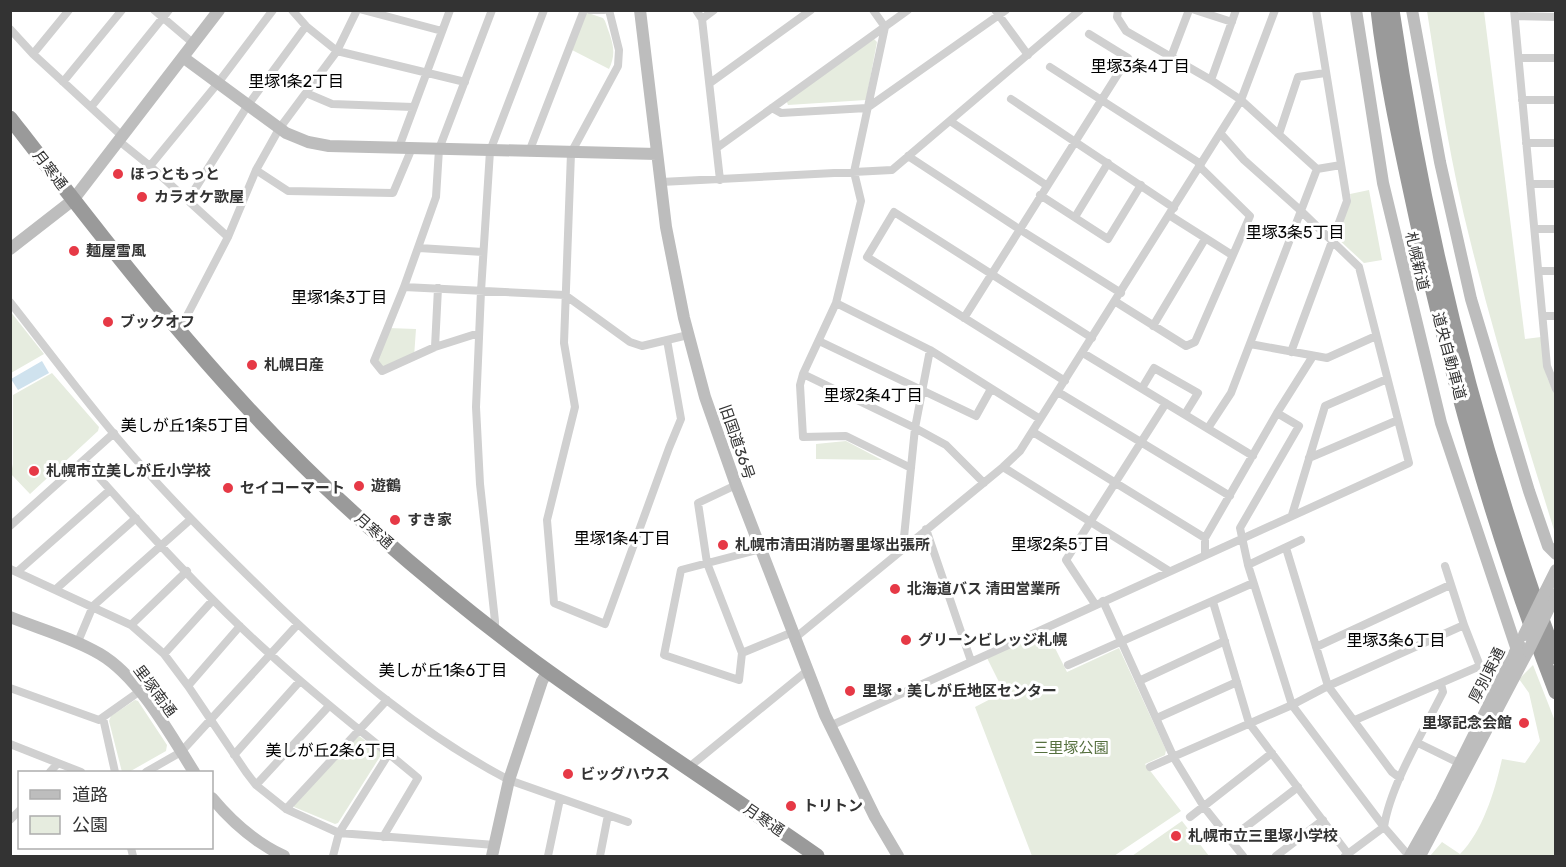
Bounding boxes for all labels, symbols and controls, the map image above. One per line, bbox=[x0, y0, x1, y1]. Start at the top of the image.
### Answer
district label: 里塚3条4丁目 bbox=[1090, 57, 1190, 76]
district label: 里塚1条2丁目 bbox=[248, 72, 344, 91]
street label: 月寒通 bbox=[29, 147, 71, 193]
place label: ほっともっと bbox=[130, 165, 220, 183]
marker: ほっともっと bbox=[111, 167, 125, 181]
place label: カラオケ歌屋 bbox=[154, 188, 244, 206]
marker: カラオケ歌屋 bbox=[135, 190, 149, 204]
district label: 里塚3条5丁目 bbox=[1245, 223, 1345, 242]
street label: 札幌新道 bbox=[1401, 230, 1433, 292]
place label: 麺屋雪風 bbox=[86, 242, 146, 260]
marker: 麺屋雪風 bbox=[67, 244, 81, 258]
district label: 里塚1条3丁目 bbox=[291, 288, 387, 307]
street label: 道央自動車道 bbox=[1429, 310, 1469, 402]
place label: ブックオフ bbox=[120, 313, 195, 331]
marker: ブックオフ bbox=[101, 315, 115, 329]
place label: 札幌日産 bbox=[264, 356, 324, 374]
marker: 札幌日産 bbox=[245, 358, 259, 372]
district label: 里塚2条4丁目 bbox=[823, 386, 923, 405]
street label: 旧国道36号 bbox=[716, 402, 758, 482]
district label: 美しが丘1条5丁目 bbox=[121, 416, 249, 435]
place label: 札幌市立美しが丘小学校 bbox=[46, 462, 211, 480]
marker: 札幌市立美しが丘小学校 bbox=[27, 464, 41, 478]
place label: 遊鶴 bbox=[371, 477, 401, 495]
place label: セイコーマート bbox=[240, 479, 345, 497]
marker: 遊鶴 bbox=[352, 479, 366, 493]
marker: セイコーマート bbox=[221, 481, 235, 495]
street label: 月寒通 bbox=[351, 509, 397, 553]
place label: すき家 bbox=[407, 511, 452, 529]
marker: すき家 bbox=[388, 513, 402, 527]
district label: 里塚1条4丁目 bbox=[574, 529, 670, 548]
district label: 里塚2条5丁目 bbox=[1011, 535, 1109, 554]
place label: 札幌市清田消防署里塚出張所 bbox=[735, 536, 930, 554]
marker: 札幌市清田消防署里塚出張所 bbox=[716, 538, 730, 552]
place label: 北海道バス 清田営業所 bbox=[907, 580, 1060, 598]
marker: 北海道バス 清田営業所 bbox=[888, 582, 902, 596]
place label: グリーンビレッジ札幌 bbox=[918, 631, 1067, 649]
district label: 里塚3条6丁目 bbox=[1346, 631, 1446, 650]
marker: グリーンビレッジ札幌 bbox=[899, 633, 913, 647]
street label: 厚別東通 bbox=[1465, 644, 1509, 706]
district label: 美しが丘1条6丁目 bbox=[379, 661, 507, 680]
street label: 里塚南通 bbox=[130, 662, 180, 720]
place label: 里塚・美しが丘地区センター bbox=[862, 682, 1057, 700]
marker: 里塚・美しが丘地区センター bbox=[843, 684, 857, 698]
place label: 里塚記念会館 bbox=[1422, 714, 1512, 732]
marker: 里塚記念会館 bbox=[1517, 716, 1531, 730]
park label: 三里塚公園 bbox=[1033, 739, 1109, 757]
district label: 美しが丘2条6丁目 bbox=[265, 741, 397, 760]
place label: ビッグハウス bbox=[580, 765, 670, 783]
marker: ビッグハウス bbox=[561, 767, 575, 781]
legend bbox=[18, 771, 213, 849]
text: 道路 bbox=[72, 784, 108, 806]
place label: トリトン bbox=[803, 797, 863, 815]
marker: トリトン bbox=[784, 799, 798, 813]
street label: 月寒通 bbox=[740, 800, 788, 840]
text: 公園 bbox=[72, 814, 108, 836]
place label: 札幌市立三里塚小学校 bbox=[1188, 827, 1338, 845]
marker: 札幌市立三里塚小学校 bbox=[1169, 829, 1183, 843]

